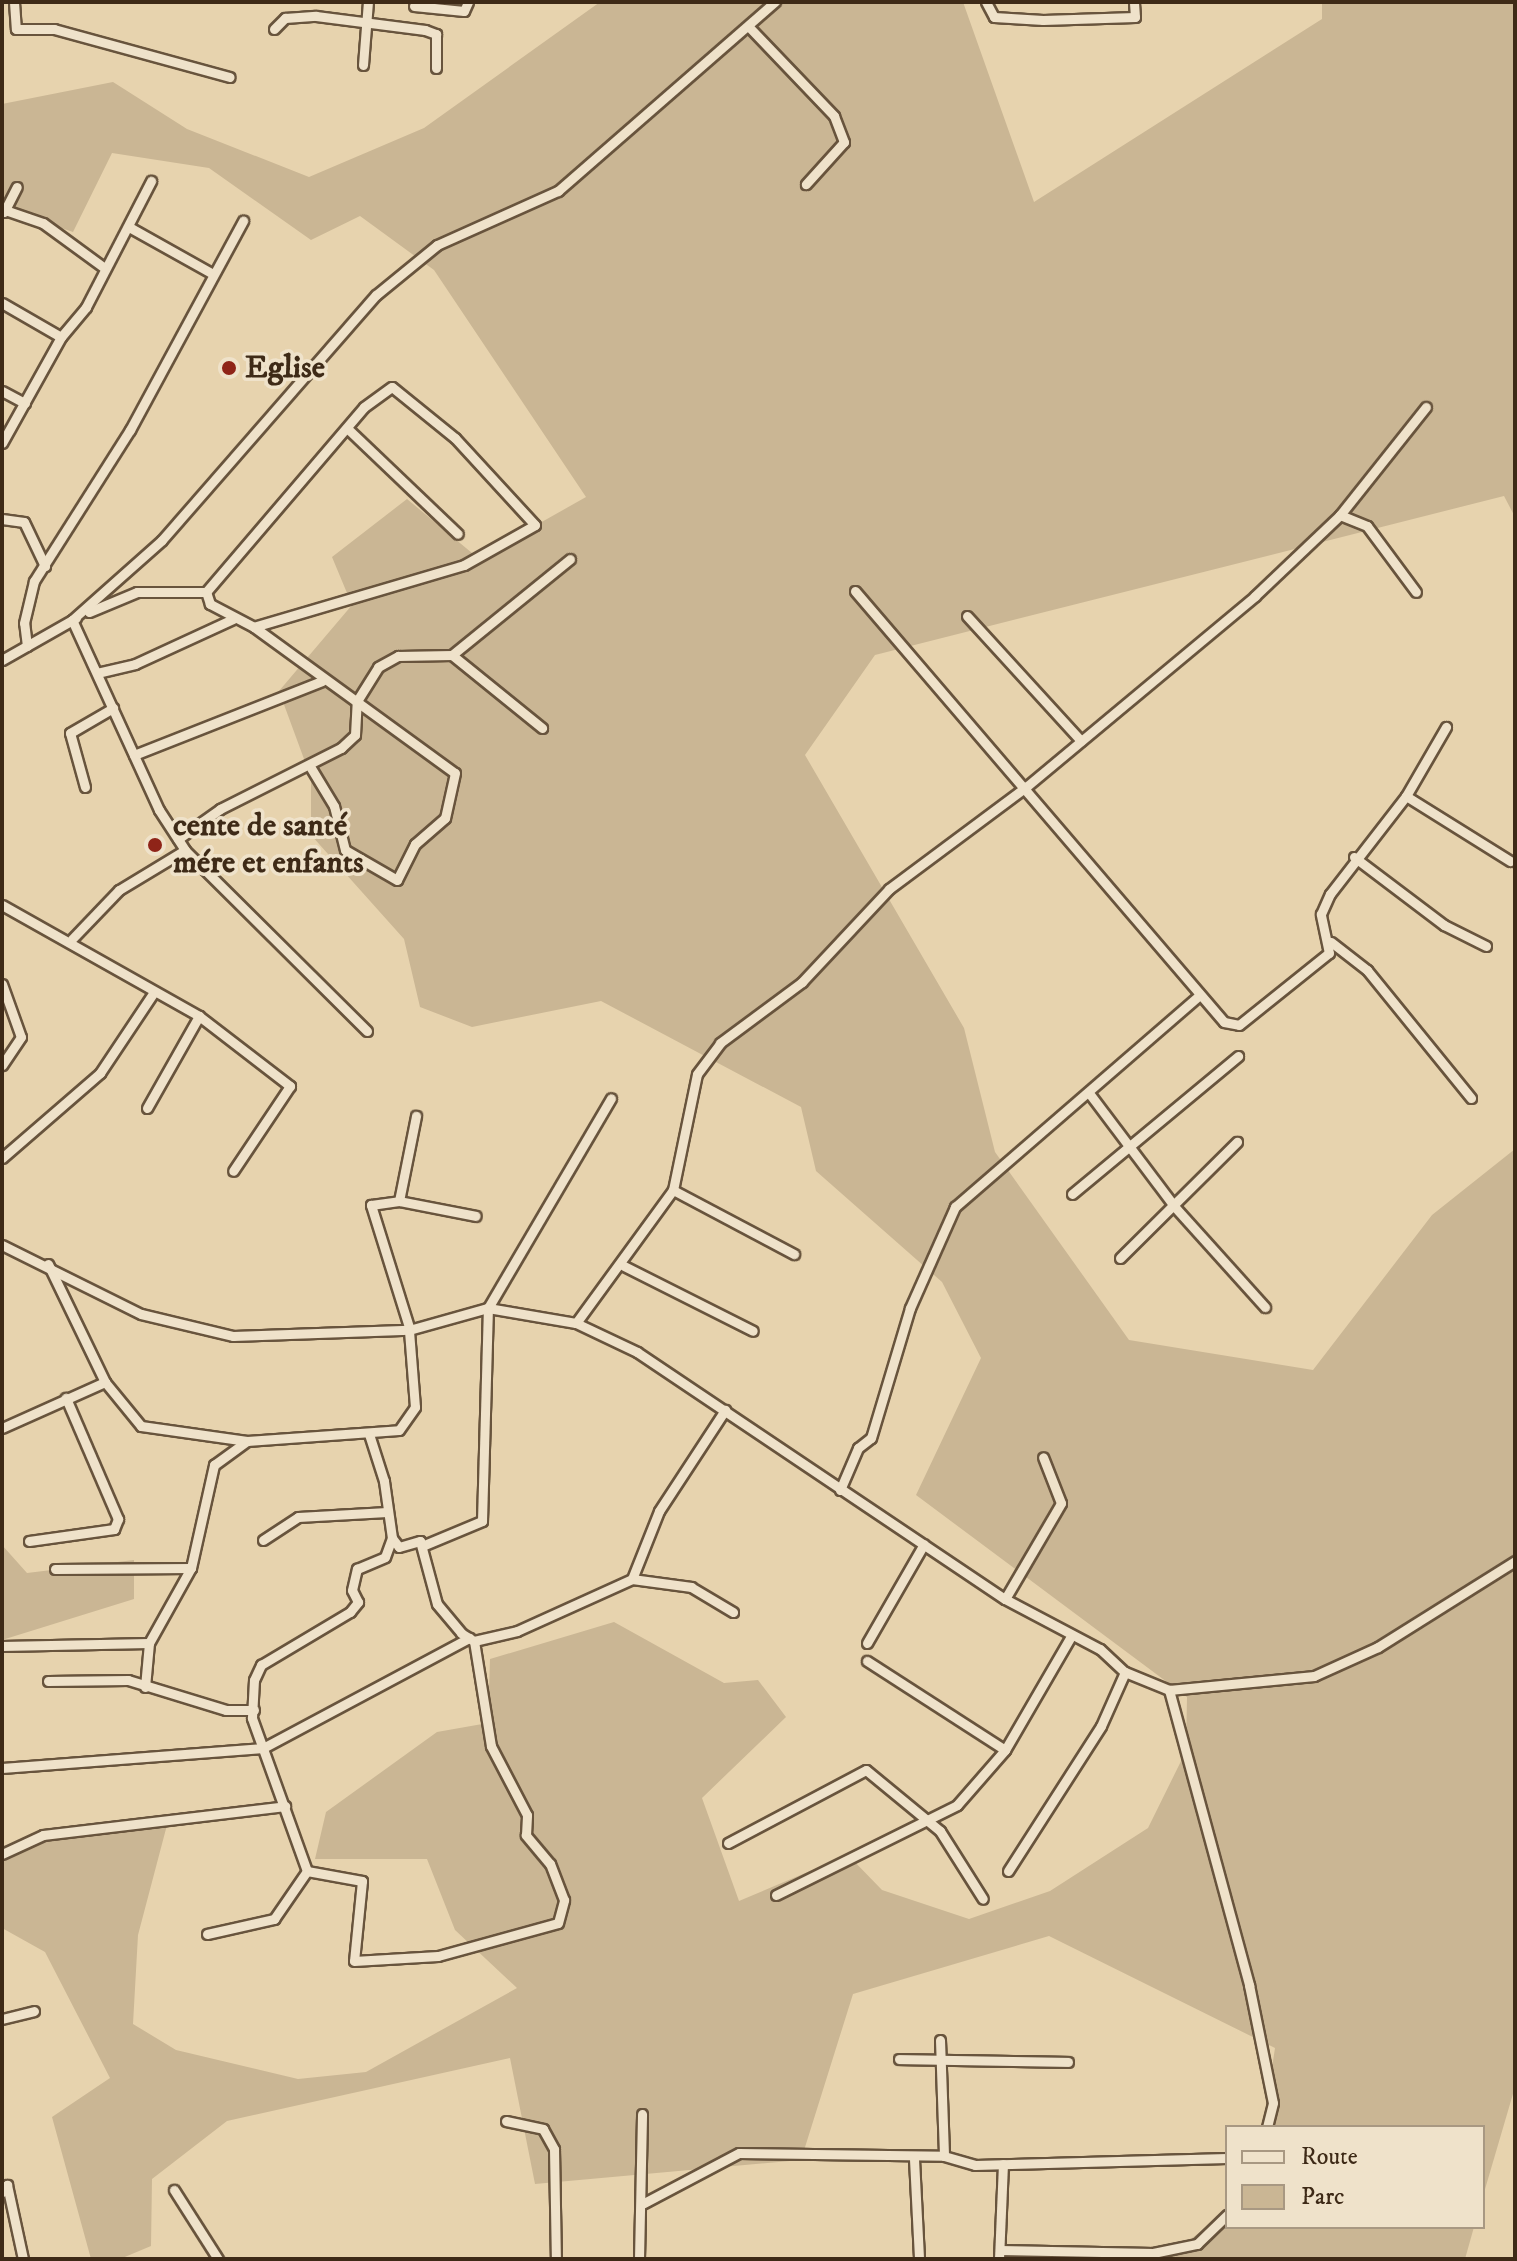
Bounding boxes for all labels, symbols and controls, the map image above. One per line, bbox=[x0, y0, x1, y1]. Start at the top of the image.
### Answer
place label: Eglise bbox=[245, 349, 325, 387]
marker: Eglise bbox=[220, 359, 238, 377]
place label: cente de santé mére et enfants bbox=[173, 808, 364, 883]
marker: cente de santé mére et enfants bbox=[144, 834, 166, 856]
legend bbox=[1225, 2125, 1485, 2229]
text: Route bbox=[1301, 2142, 1358, 2172]
text: Parc bbox=[1301, 2182, 1344, 2212]

